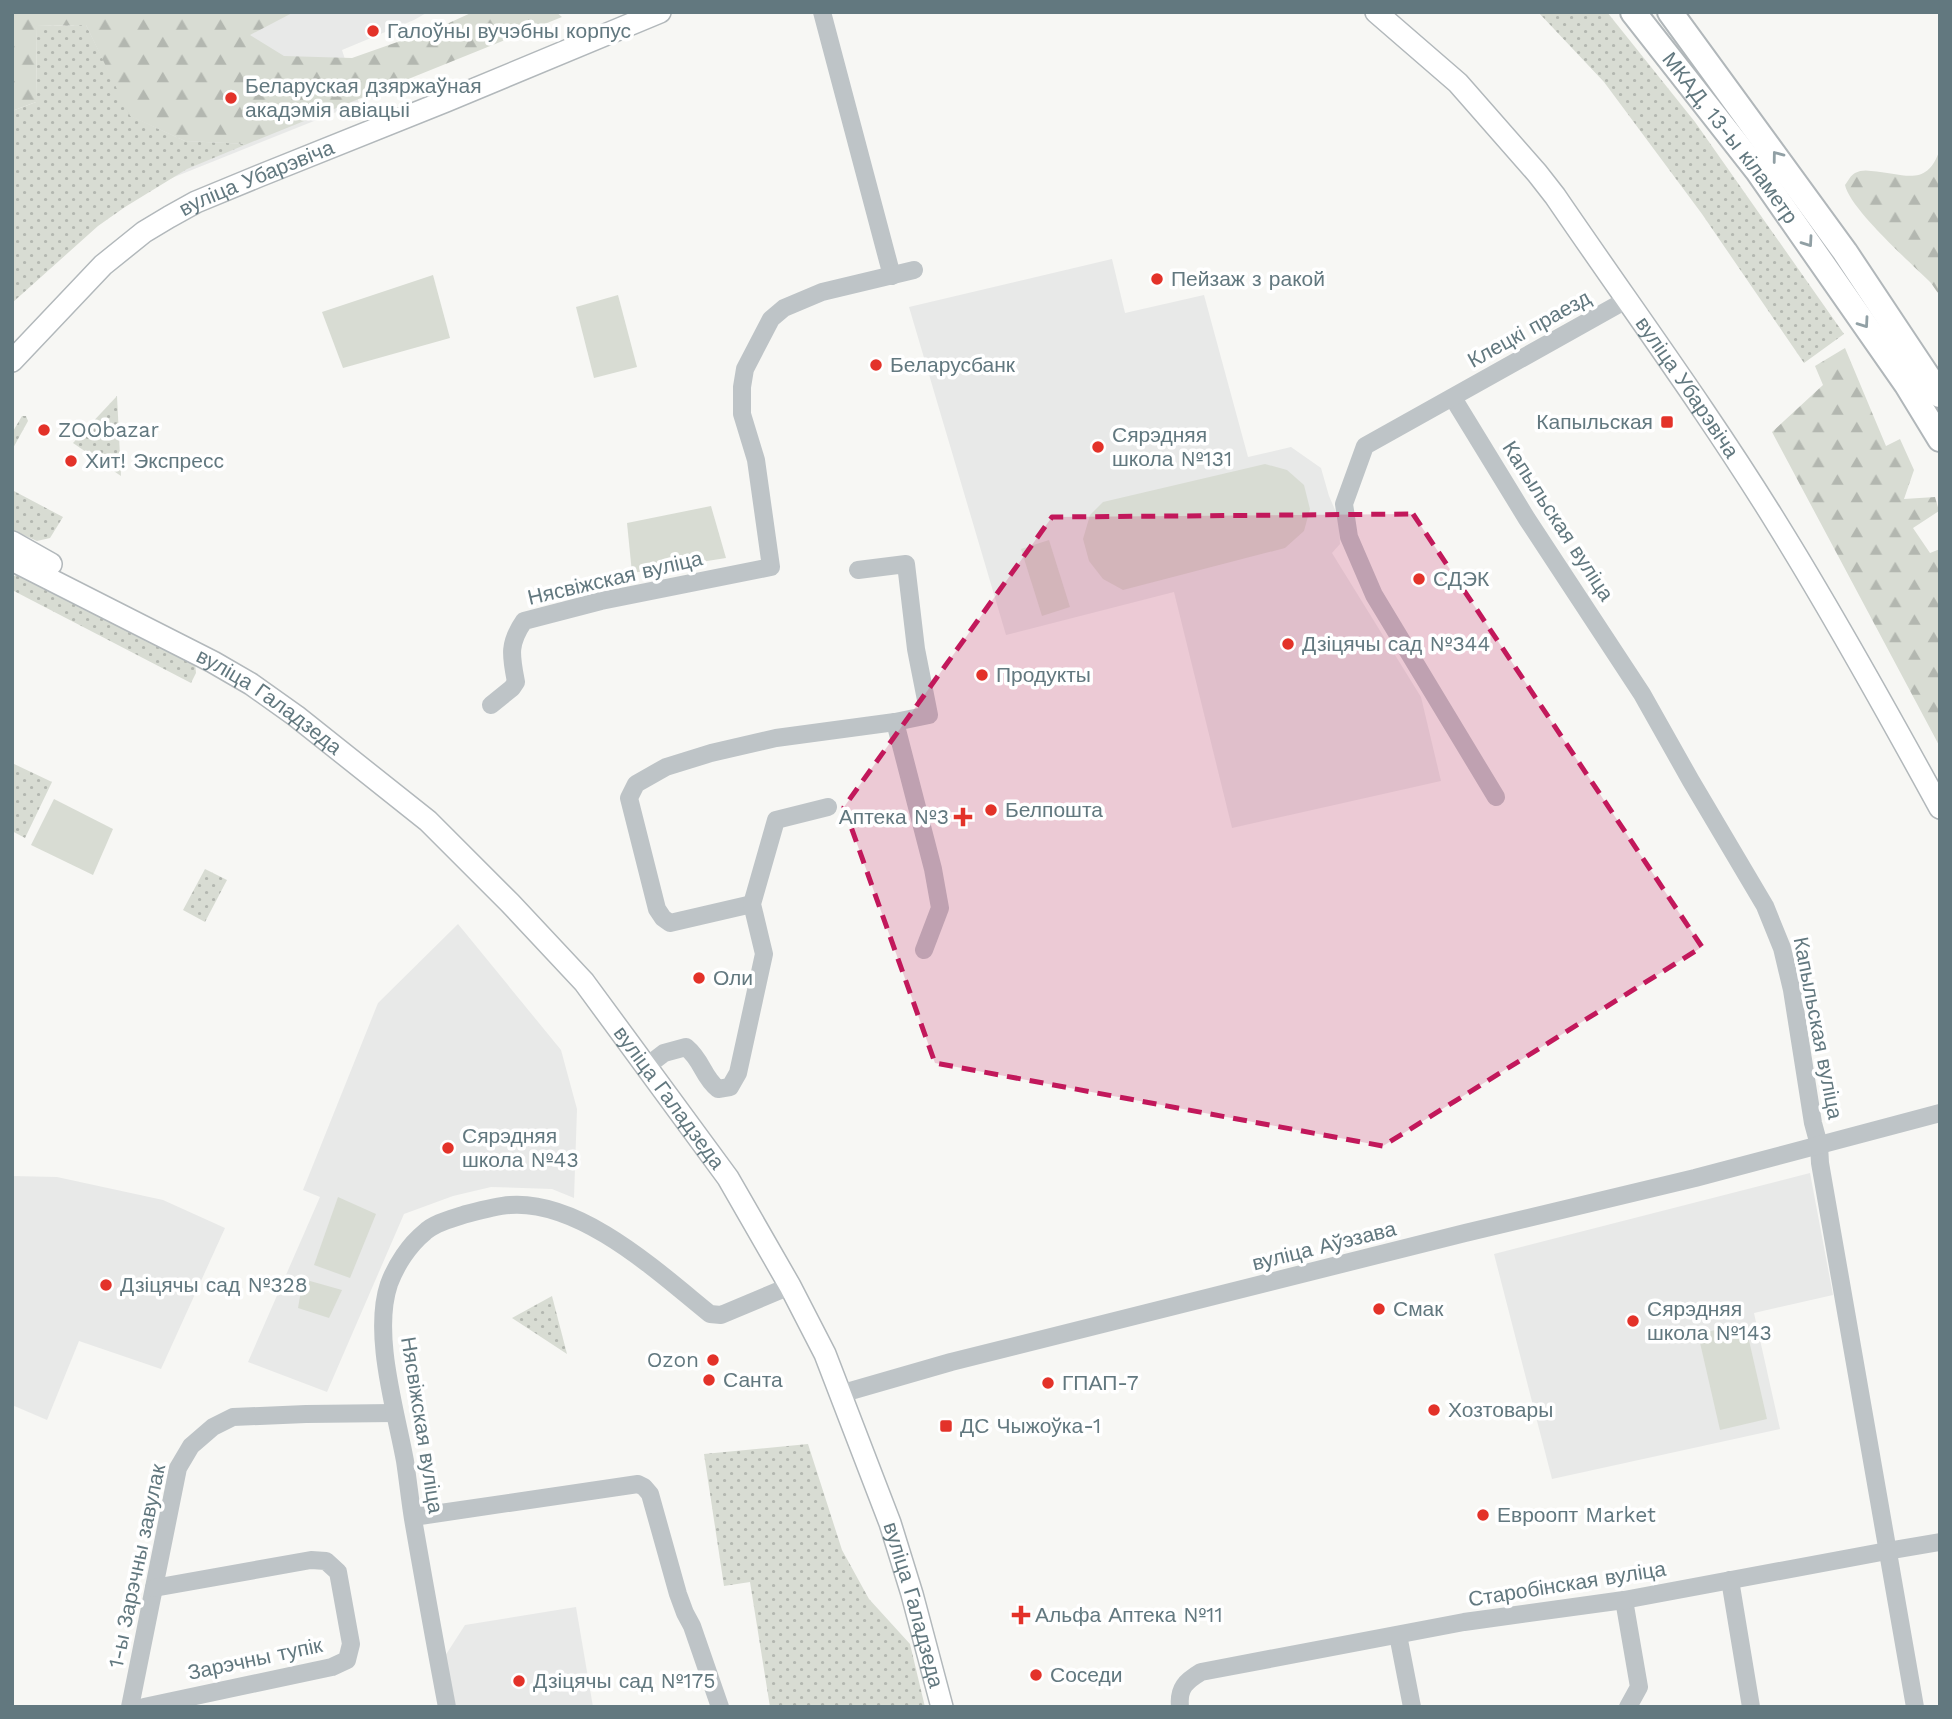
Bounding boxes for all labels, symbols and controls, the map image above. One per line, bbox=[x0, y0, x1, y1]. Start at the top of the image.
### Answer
place label: Галоўны вучэбны корпус bbox=[387, 18, 631, 43]
marker: Галоўны вучэбны корпус bbox=[365, 23, 381, 39]
street label: МКАД, 13-ы кіламетр bbox=[1657, 47, 1804, 228]
place label: Беларуская дзяржаўная акадэмія авіацыі bbox=[245, 73, 482, 122]
marker: Беларуская дзяржаўная акадэмія авіацыі bbox=[223, 90, 239, 106]
street label: вуліца Убарэвіча bbox=[174, 134, 338, 221]
one-way arrow bbox=[1773, 152, 1785, 164]
one-way arrow bbox=[1800, 234, 1812, 247]
place label: Пейзаж з ракой bbox=[1171, 266, 1325, 291]
marker: Пейзаж з ракой bbox=[1149, 271, 1165, 287]
street label: Клецкі праезд bbox=[1463, 285, 1595, 373]
street label: вуліца Убарэвіча bbox=[1631, 312, 1745, 463]
one-way arrow bbox=[1856, 315, 1868, 328]
place label: Беларусбанк bbox=[890, 352, 1016, 377]
marker: Беларусбанк bbox=[868, 357, 884, 373]
place label: Капыльская bbox=[1536, 409, 1653, 434]
marker: Капыльская bbox=[1659, 414, 1675, 430]
place label: ZOObazar bbox=[58, 417, 159, 442]
marker: ZOObazar bbox=[36, 422, 52, 438]
place label: Сярэдняя школа №131 bbox=[1112, 422, 1232, 471]
street label: Капыльская вуліца bbox=[1497, 436, 1620, 606]
marker: Сярэдняя школа №131 bbox=[1090, 439, 1106, 455]
place label: Хит! Экспресс bbox=[85, 448, 224, 473]
marker: Хит! Экспресс bbox=[63, 453, 79, 469]
street label: Нясвіжская вуліца bbox=[525, 545, 705, 610]
place label: СДЭК bbox=[1433, 566, 1490, 591]
marker: СДЭК bbox=[1411, 571, 1427, 587]
place label: Дзіцячы сад №344 bbox=[1302, 631, 1490, 656]
marker: Дзіцячы сад №344 bbox=[1280, 636, 1296, 652]
street label: вуліца Галадзеда bbox=[192, 643, 347, 760]
place label: Продукты bbox=[996, 662, 1091, 687]
marker: Продукты bbox=[974, 667, 990, 683]
place label: Белпошта bbox=[1005, 797, 1103, 822]
marker: Белпошта bbox=[983, 802, 999, 818]
place label: Аптека №3 bbox=[839, 804, 949, 829]
marker: Аптека №3 bbox=[955, 809, 971, 825]
street label: Капыльская вуліца bbox=[1789, 935, 1848, 1122]
place label: Оли bbox=[713, 965, 753, 990]
marker: Оли bbox=[691, 970, 707, 986]
street label: вуліца Галадзеда bbox=[609, 1021, 730, 1174]
place label: Сярэдняя школа №43 bbox=[462, 1123, 579, 1172]
marker: Сярэдняя школа №43 bbox=[440, 1140, 456, 1156]
street label: вуліца Аўэзава bbox=[1249, 1215, 1399, 1275]
place label: Дзіцячы сад №328 bbox=[120, 1272, 308, 1297]
marker: Дзіцячы сад №328 bbox=[98, 1277, 114, 1293]
place label: Смак bbox=[1393, 1296, 1444, 1321]
place label: Сярэдняя школа №143 bbox=[1647, 1296, 1772, 1345]
marker: Смак bbox=[1371, 1301, 1387, 1317]
marker: Сярэдняя школа №143 bbox=[1625, 1313, 1641, 1329]
street label: Нясвіжская вуліца bbox=[396, 1335, 449, 1515]
place label: Ozon bbox=[647, 1347, 699, 1372]
marker: Ozon bbox=[705, 1352, 721, 1368]
place label: Санта bbox=[723, 1367, 783, 1392]
place label: ГПАП-7 bbox=[1062, 1370, 1139, 1395]
marker: Санта bbox=[701, 1372, 717, 1388]
marker: ГПАП-7 bbox=[1040, 1375, 1056, 1391]
place label: Хозтовары bbox=[1448, 1397, 1553, 1422]
marker: Хозтовары bbox=[1426, 1402, 1442, 1418]
place label: ДС Чыжоўка-1 bbox=[960, 1413, 1101, 1438]
marker: ДС Чыжоўка-1 bbox=[938, 1418, 954, 1434]
street label: 1-ы Зарэчны завулак bbox=[103, 1461, 171, 1670]
place label: Евроопт Market bbox=[1497, 1502, 1656, 1527]
marker: Евроопт Market bbox=[1475, 1507, 1491, 1523]
street label: вуліца Галадзеда bbox=[878, 1519, 949, 1691]
street label: Старобінская вуліца bbox=[1466, 1555, 1668, 1611]
place label: Альфа Аптека №11 bbox=[1035, 1602, 1223, 1627]
marker: Альфа Аптека №11 bbox=[1013, 1607, 1029, 1623]
street label: Зарэчны тупік bbox=[185, 1632, 325, 1685]
place label: Соседи bbox=[1050, 1662, 1123, 1687]
marker: Соседи bbox=[1028, 1667, 1044, 1683]
place label: Дзіцячы сад №175 bbox=[533, 1668, 716, 1693]
marker: Дзіцячы сад №175 bbox=[511, 1673, 527, 1689]

